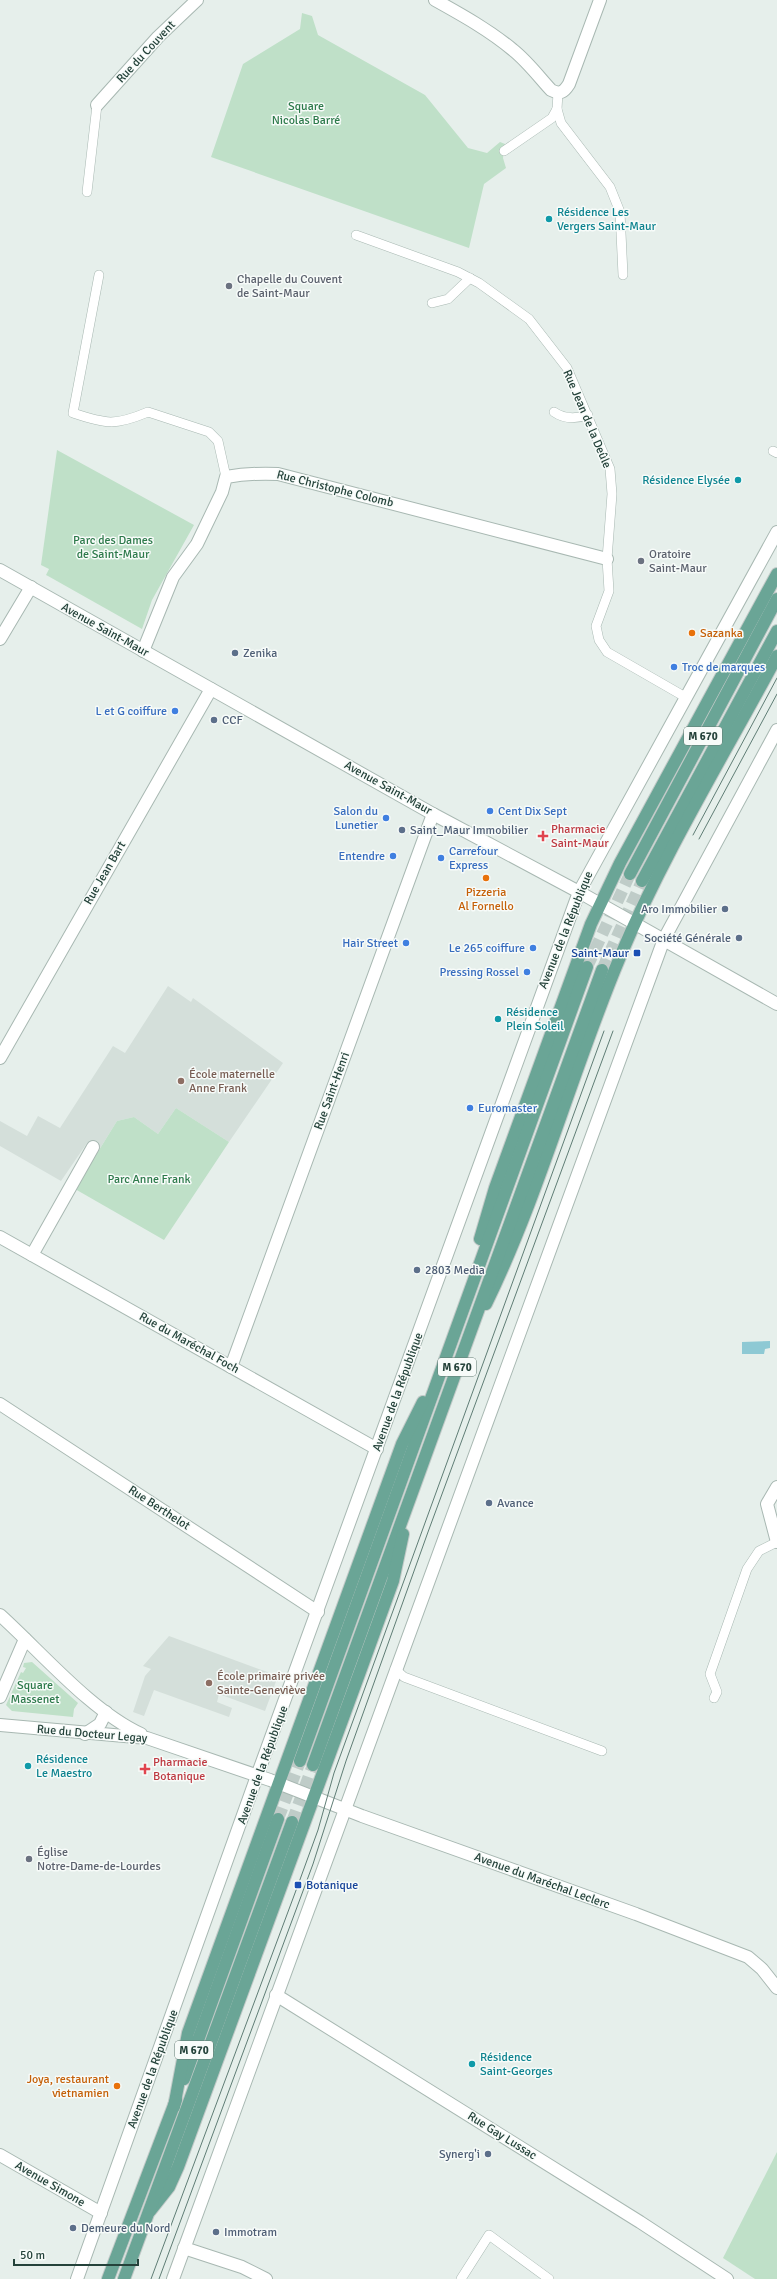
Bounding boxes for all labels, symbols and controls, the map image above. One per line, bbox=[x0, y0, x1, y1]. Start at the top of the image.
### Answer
street label: Rue du Couvent bbox=[113, 18, 179, 86]
park label: Square Nicolas Barré bbox=[272, 99, 340, 128]
place label: Résidence Les Vergers Saint-Maur bbox=[557, 205, 657, 234]
marker: Résidence Les Vergers Saint-Maur bbox=[544, 214, 554, 224]
place label: Chapelle du Couvent de Saint-Maur bbox=[237, 272, 342, 301]
marker: Chapelle du Couvent de Saint-Maur bbox=[224, 281, 234, 291]
street label: Rue Jean de la Deûle bbox=[559, 367, 615, 471]
street label: Rue Christophe Colomb bbox=[275, 467, 395, 511]
place label: Résidence Elysée bbox=[642, 473, 730, 488]
marker: Résidence Elysée bbox=[733, 475, 743, 485]
park label: Parc des Dames de Saint-Maur bbox=[73, 533, 153, 562]
place label: Oratoire Saint-Maur bbox=[649, 547, 707, 576]
marker: Oratoire Saint-Maur bbox=[636, 556, 646, 566]
street label: Avenue Saint-Maur bbox=[59, 600, 152, 661]
place label: Sazanka bbox=[700, 626, 743, 641]
marker: Sazanka bbox=[687, 628, 697, 638]
place label: Zenika bbox=[243, 646, 277, 661]
marker: Zenika bbox=[230, 648, 240, 658]
place label: Troc de marques bbox=[682, 660, 765, 675]
marker: Troc de marques bbox=[669, 662, 679, 672]
place label: L et G coiffure bbox=[96, 704, 167, 719]
marker: L et G coiffure bbox=[170, 706, 180, 716]
place label: CCF bbox=[222, 713, 243, 728]
marker: CCF bbox=[209, 715, 219, 725]
road number: M 670 bbox=[684, 727, 722, 745]
street label: Avenue Saint-Maur bbox=[342, 758, 435, 819]
place label: Salon du Lunetier bbox=[333, 804, 379, 833]
place label: Cent Dix Sept bbox=[498, 804, 567, 819]
marker: Cent Dix Sept bbox=[485, 806, 495, 816]
marker: Salon du Lunetier bbox=[381, 813, 391, 823]
place label: Pharmacie Saint-Maur bbox=[551, 822, 609, 851]
place label: Saint_Maur Immobilier bbox=[410, 823, 529, 838]
marker: Saint_Maur Immobilier bbox=[397, 825, 407, 835]
marker: Pharmacie Saint-Maur bbox=[538, 831, 548, 841]
street label: Rue Jean Bart bbox=[81, 839, 129, 907]
place label: Carrefour Express bbox=[449, 844, 499, 873]
place label: Entendre bbox=[338, 849, 385, 864]
marker: Entendre bbox=[388, 851, 398, 861]
marker: Carrefour Express bbox=[436, 853, 446, 863]
street label: Avenue de la République bbox=[536, 869, 596, 991]
marker: Pizzeria Al Fornello bbox=[481, 873, 491, 883]
place label: Pizzeria Al Fornello bbox=[458, 885, 514, 914]
place label: Aro Immobilier bbox=[641, 902, 718, 917]
marker: Aro Immobilier bbox=[720, 904, 730, 914]
place label: Société Générale bbox=[644, 931, 731, 946]
marker: Société Générale bbox=[734, 933, 744, 943]
place label: Hair Street bbox=[342, 936, 398, 951]
marker: Hair Street bbox=[401, 938, 411, 948]
place label: Le 265 coiffure bbox=[449, 941, 525, 956]
marker: Le 265 coiffure bbox=[528, 943, 538, 953]
place label: Saint-Maur bbox=[571, 946, 630, 961]
marker: Saint-Maur bbox=[632, 948, 642, 958]
place label: Pressing Rossel bbox=[440, 965, 519, 980]
marker: Pressing Rossel bbox=[522, 967, 532, 977]
place label: Résidence Plein Soleil bbox=[506, 1005, 564, 1034]
marker: Résidence Plein Soleil bbox=[493, 1014, 503, 1024]
street label: Rue Saint-Henri bbox=[311, 1050, 353, 1132]
place label: École maternelle Anne Frank bbox=[189, 1067, 275, 1096]
marker: École maternelle Anne Frank bbox=[176, 1076, 186, 1086]
place label: Euromaster bbox=[478, 1101, 538, 1116]
marker: Euromaster bbox=[465, 1103, 475, 1113]
park label: Parc Anne Frank bbox=[107, 1172, 191, 1187]
place label: 2803 Media bbox=[425, 1263, 485, 1278]
marker: 2803 Media bbox=[412, 1265, 422, 1275]
street label: Rue du Maréchal Foch bbox=[136, 1309, 242, 1377]
street label: Avenue de la République bbox=[370, 1331, 426, 1453]
road number: M 670 bbox=[438, 1358, 476, 1376]
street label: Rue Berthelot bbox=[125, 1483, 193, 1533]
place label: Avance bbox=[497, 1496, 534, 1511]
marker: Avance bbox=[484, 1498, 494, 1508]
place label: École primaire privée Sainte-Geneviève bbox=[217, 1669, 325, 1698]
park label: Square Massenet bbox=[10, 1678, 60, 1707]
marker: École primaire privée Sainte-Geneviève bbox=[204, 1678, 214, 1688]
street label: Avenue de la République bbox=[235, 1704, 291, 1826]
street label: Rue du Docteur Legay bbox=[36, 1722, 148, 1746]
place label: Résidence Le Maestro bbox=[36, 1752, 92, 1781]
place label: Pharmacie Botanique bbox=[153, 1755, 207, 1784]
marker: Résidence Le Maestro bbox=[23, 1761, 33, 1771]
marker: Pharmacie Botanique bbox=[140, 1764, 150, 1774]
place label: Église Notre-Dame-de-Lourdes bbox=[37, 1845, 161, 1874]
street label: Avenue du Maréchal Leclerc bbox=[472, 1849, 612, 1913]
marker: Église Notre-Dame-de-Lourdes bbox=[24, 1854, 34, 1864]
place label: Botanique bbox=[306, 1878, 358, 1893]
marker: Botanique bbox=[293, 1880, 303, 1890]
street label: Avenue de la République bbox=[125, 2008, 181, 2130]
road number: M 670 bbox=[175, 2041, 213, 2059]
place label: Résidence Saint-Georges bbox=[480, 2050, 553, 2079]
marker: Résidence Saint-Georges bbox=[467, 2059, 477, 2069]
place label: Joya, restaurant vietnamien bbox=[27, 2072, 109, 2101]
marker: Joya, restaurant vietnamien bbox=[112, 2081, 122, 2091]
street label: Rue Gay Lussac bbox=[465, 2109, 540, 2163]
place label: Synerg'i bbox=[439, 2147, 480, 2162]
marker: Synerg'i bbox=[483, 2149, 493, 2159]
street label: Avenue Simone bbox=[12, 2158, 88, 2210]
place label: Demeure du Nord bbox=[81, 2221, 170, 2236]
marker: Demeure du Nord bbox=[68, 2223, 78, 2233]
place label: Immotram bbox=[224, 2225, 277, 2240]
marker: Immotram bbox=[211, 2227, 221, 2237]
scale bar bbox=[14, 2241, 138, 2267]
text: 50 m bbox=[20, 2248, 45, 2263]

